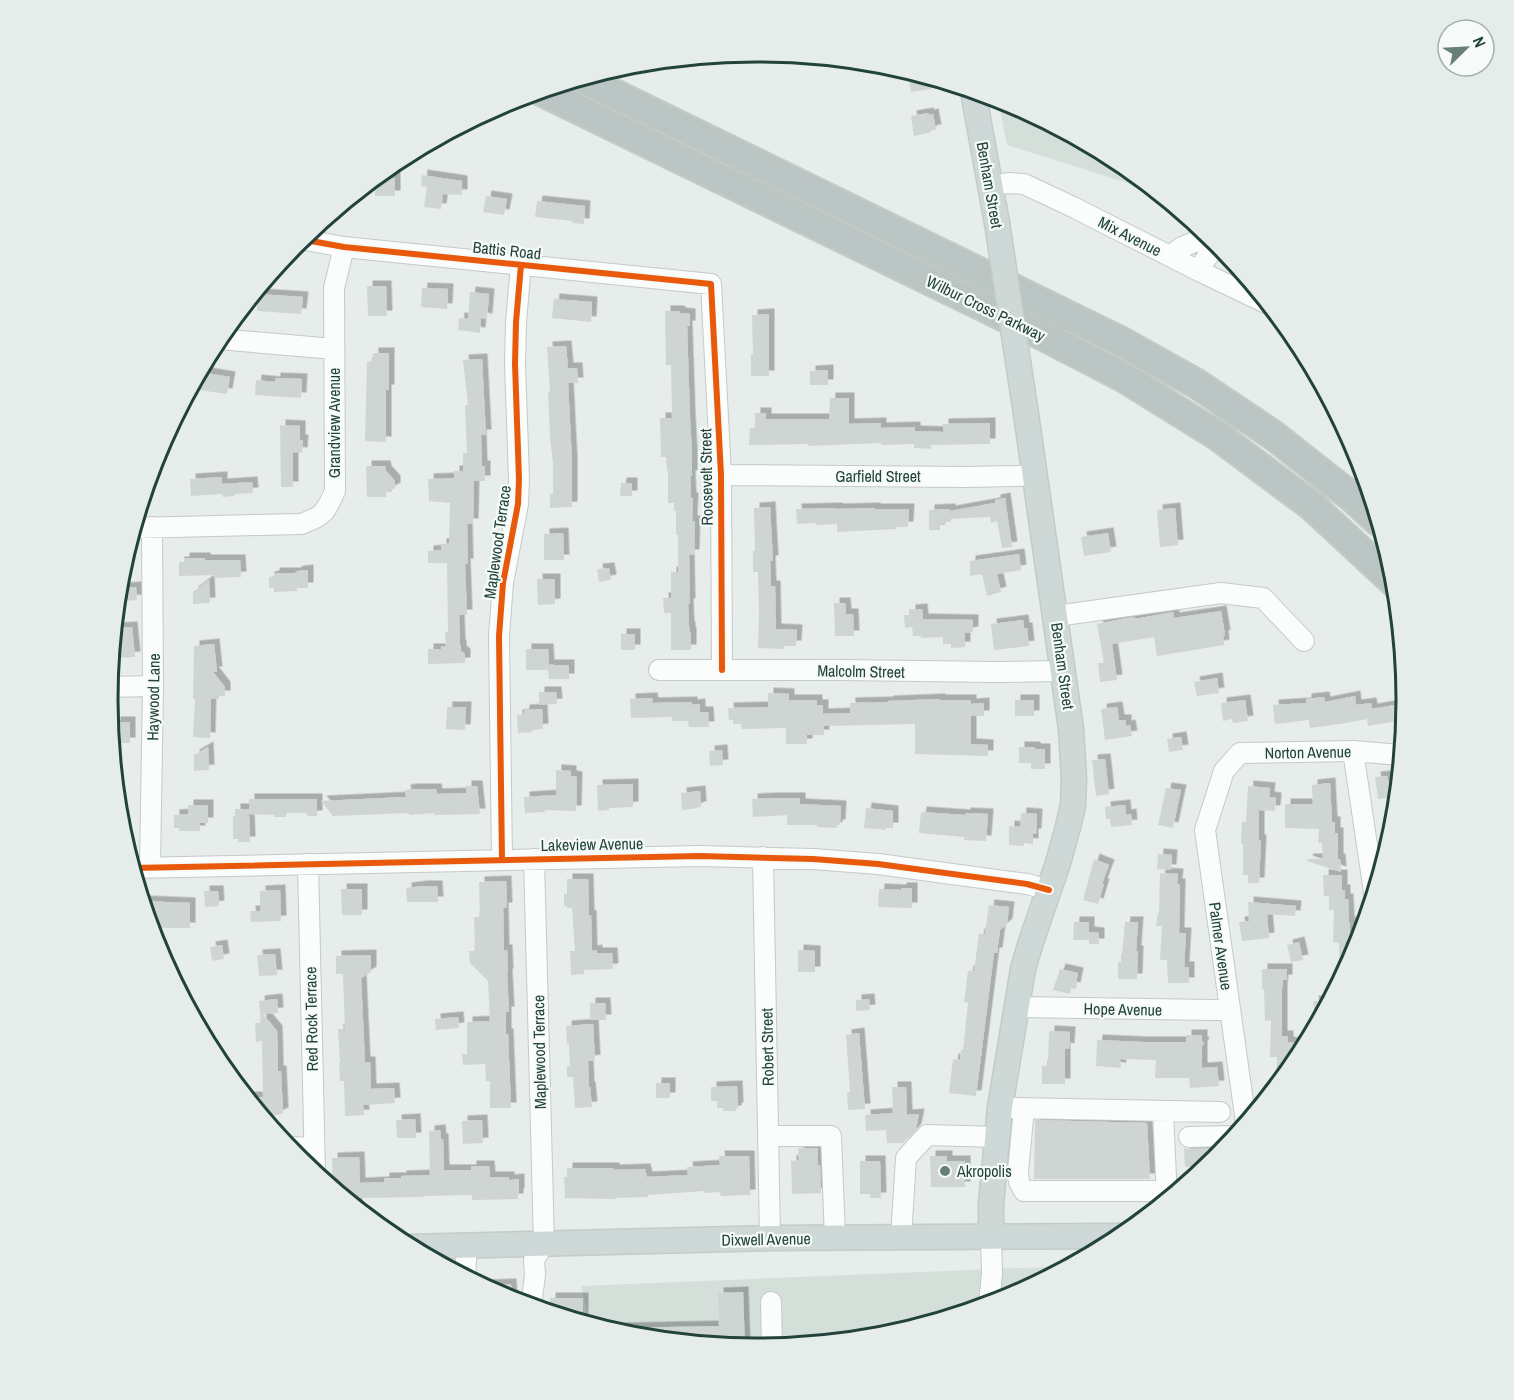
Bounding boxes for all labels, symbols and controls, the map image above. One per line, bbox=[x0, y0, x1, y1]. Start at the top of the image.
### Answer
north arrow bbox=[1436, 18, 1496, 78]
text: N bbox=[1468, 33, 1492, 51]
street label: Benham Street bbox=[972, 140, 1008, 230]
street label: Mix Avenue bbox=[1095, 211, 1165, 261]
street label: Battis Road bbox=[472, 235, 542, 265]
street label: Wilbur Cross Parkway bbox=[923, 270, 1050, 347]
street label: Grandview Avenue bbox=[323, 368, 345, 478]
street label: Roosevelt Street bbox=[694, 428, 718, 526]
street label: Garfield Street bbox=[835, 465, 921, 487]
street label: Maplewood Terrace bbox=[478, 484, 516, 600]
street label: Benham Street bbox=[1046, 621, 1080, 711]
street label: Haywood Lane bbox=[141, 653, 165, 741]
street label: Malcolm Street bbox=[817, 659, 905, 683]
street label: Norton Avenue bbox=[1265, 740, 1351, 764]
street label: Lakeview Avenue bbox=[541, 832, 643, 856]
street label: Palmer Avenue bbox=[1204, 901, 1238, 991]
street label: Red Rock Terrace bbox=[299, 966, 323, 1072]
street label: Maplewood Terrace bbox=[527, 995, 551, 1109]
street label: Hope Avenue bbox=[1084, 997, 1162, 1021]
street label: Robert Street bbox=[755, 1007, 779, 1086]
place label: Akropolis bbox=[956, 1160, 1012, 1182]
marker: Akropolis bbox=[938, 1164, 952, 1178]
street label: Dixwell Avenue bbox=[721, 1227, 811, 1251]

